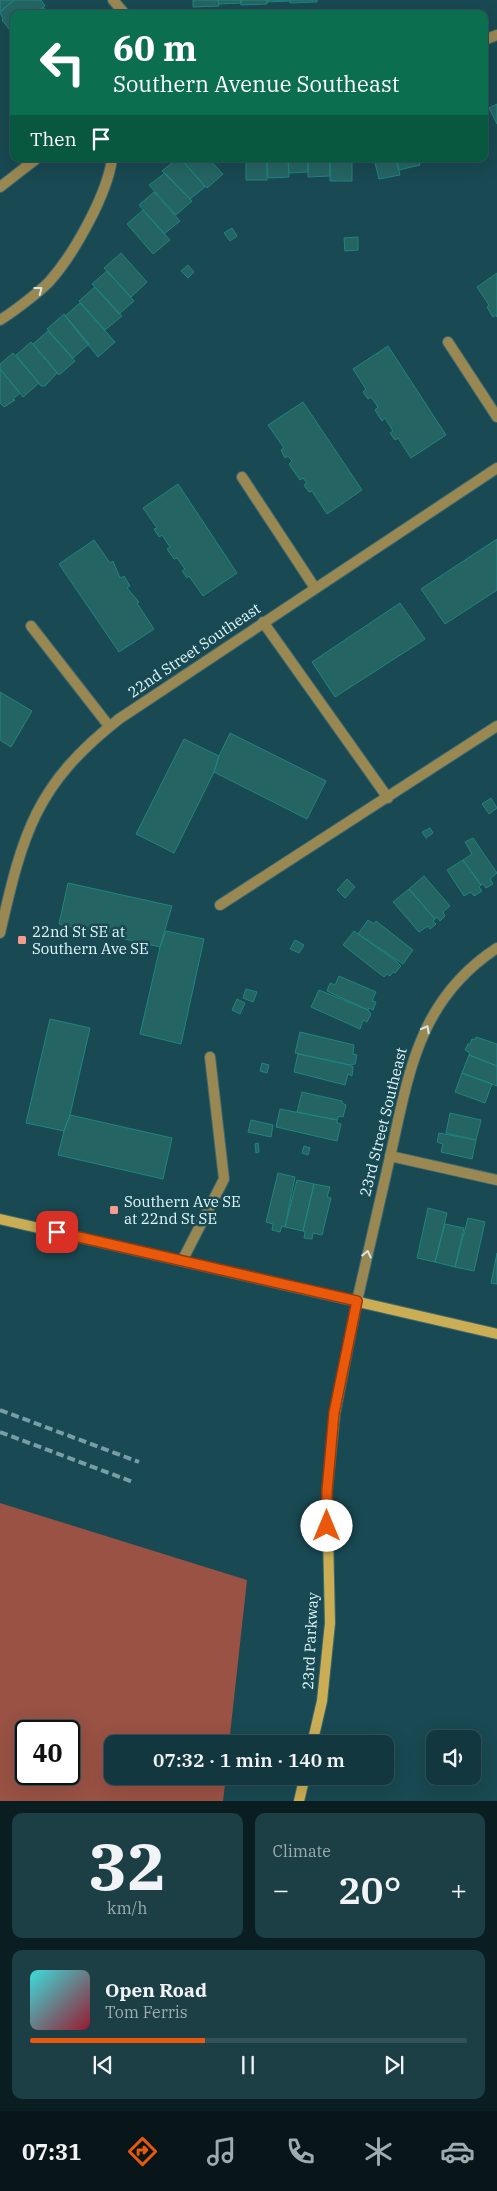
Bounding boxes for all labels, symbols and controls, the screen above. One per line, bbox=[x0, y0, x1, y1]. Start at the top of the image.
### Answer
text: 60 m bbox=[113, 25, 197, 71]
icon: left bbox=[30, 30, 95, 95]
text: Southern Avenue Southeast bbox=[113, 69, 399, 98]
icon: arrive bbox=[87, 125, 115, 153]
text: Then bbox=[30, 127, 77, 151]
one-way arrow bbox=[33, 287, 42, 296]
street label: 22nd Street Southeast bbox=[124, 599, 264, 701]
place label: 22nd St SE at Southern Ave SE bbox=[32, 922, 149, 958]
marker: 22nd St SE at Southern Ave SE bbox=[16, 934, 28, 946]
one-way arrow bbox=[420, 1025, 430, 1034]
street label: 23rd Street Southeast bbox=[355, 1045, 411, 1199]
place label: Southern Ave SE at 22nd St SE bbox=[124, 1192, 241, 1228]
marker: Southern Ave SE at 22nd St SE bbox=[108, 1204, 120, 1216]
pin bbox=[36, 1211, 78, 1253]
icon: arrive bbox=[43, 1218, 71, 1246]
one-way arrow bbox=[362, 1249, 372, 1258]
position arrow bbox=[300, 1499, 352, 1551]
street label: 23rd Parkway bbox=[298, 1592, 322, 1690]
speed limit sign: 40 bbox=[15, 1720, 80, 1785]
map controls bbox=[426, 1730, 481, 1785]
button: sound bbox=[426, 1730, 481, 1785]
text: 07:32 · 1 min · 140 m bbox=[153, 1748, 345, 1772]
text: 32 bbox=[88, 1823, 166, 1908]
text: Climate bbox=[273, 1841, 331, 1861]
text: 20° bbox=[338, 1865, 401, 1914]
text: − bbox=[273, 1871, 289, 1908]
text: + bbox=[450, 1871, 467, 1908]
text: km/h bbox=[107, 1898, 147, 1918]
text: Open Road bbox=[105, 1978, 207, 2002]
text: Tom Ferris bbox=[105, 2002, 188, 2022]
icon: previous bbox=[89, 2051, 117, 2079]
icon: pause bbox=[234, 2051, 262, 2079]
icon: next bbox=[380, 2051, 408, 2079]
icon: directions bbox=[125, 2134, 160, 2169]
icon: music bbox=[204, 2134, 239, 2169]
icon: phone bbox=[283, 2134, 318, 2169]
icon: climate bbox=[361, 2134, 396, 2169]
icon: car bbox=[440, 2134, 475, 2169]
text: 07:31 bbox=[22, 2137, 81, 2166]

